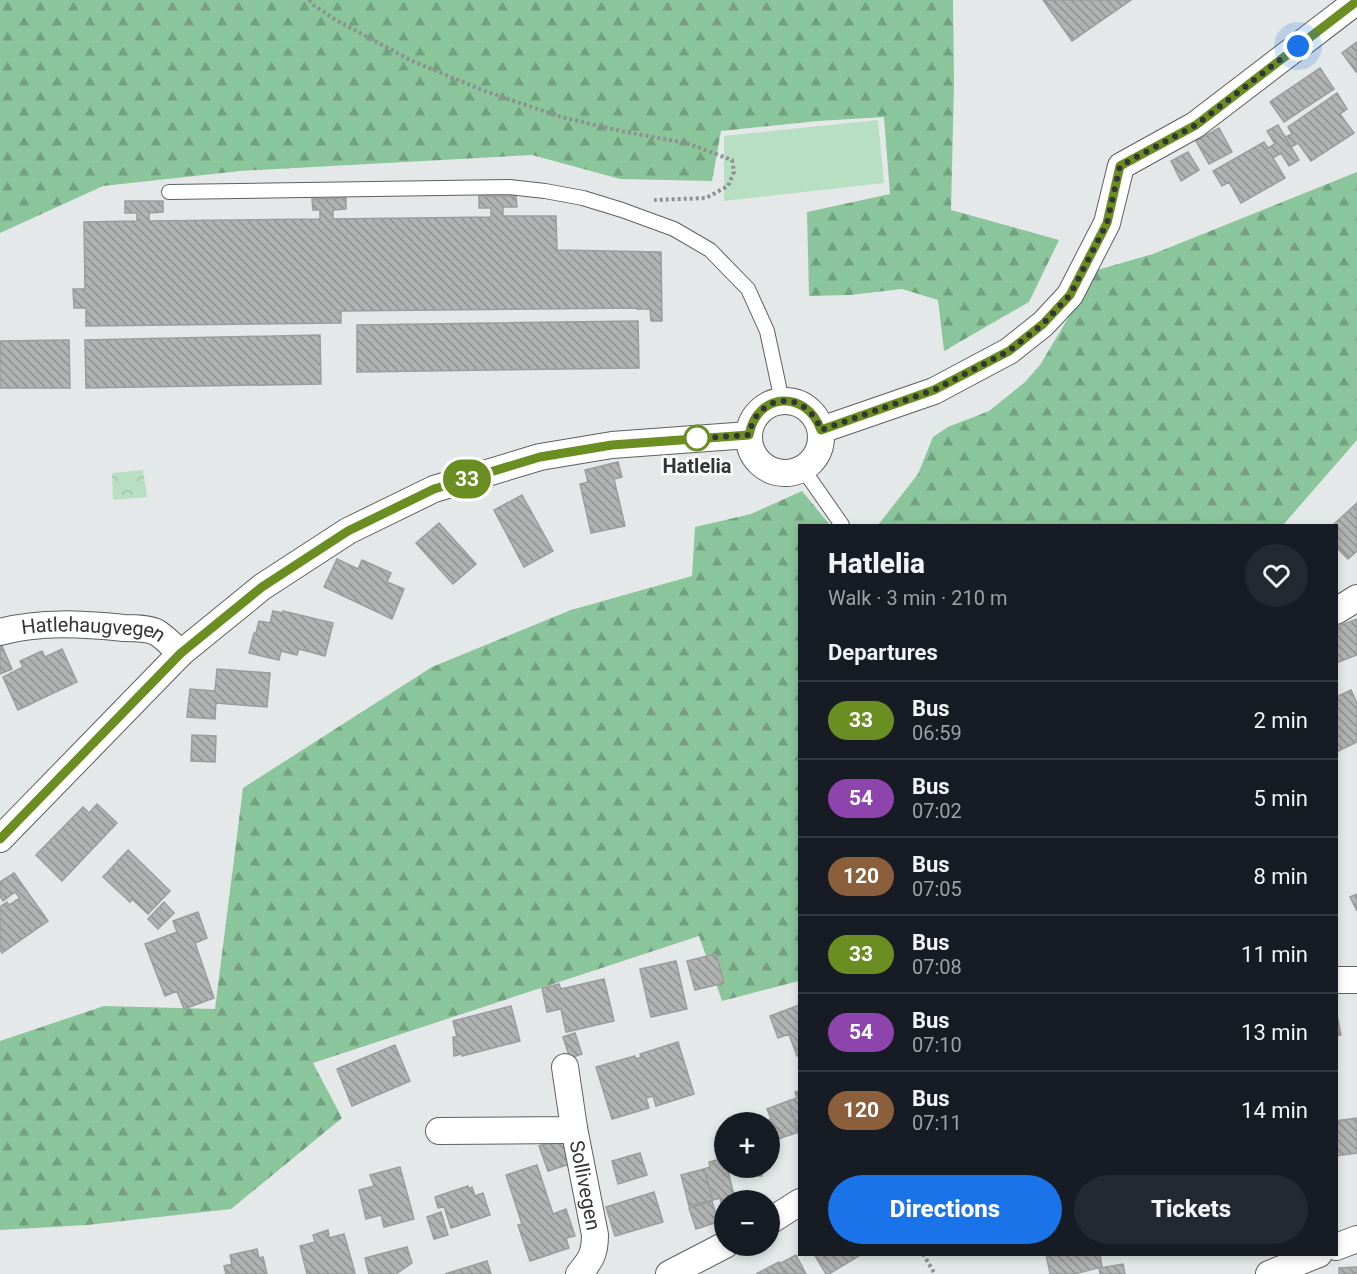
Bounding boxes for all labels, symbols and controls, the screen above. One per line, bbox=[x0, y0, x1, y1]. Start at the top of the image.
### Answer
your location bbox=[1283, 31, 1313, 61]
marker: Hatlelia bbox=[684, 425, 710, 451]
place label: Hatlelia bbox=[663, 454, 732, 478]
line badge: 33 bbox=[440, 460, 494, 498]
text: 33 bbox=[455, 467, 479, 491]
button: heart bbox=[1245, 544, 1308, 607]
text: Hatlelia bbox=[828, 547, 925, 580]
text: Walk · 3 min · 210 m bbox=[828, 586, 1007, 610]
street label: Hatlehaugvegen bbox=[20, 612, 170, 647]
text: Departures bbox=[828, 640, 938, 665]
text: Bus bbox=[912, 696, 950, 721]
text: 33 bbox=[849, 708, 873, 732]
text: 2 min bbox=[1253, 708, 1308, 733]
text: 06:59 bbox=[912, 721, 962, 745]
text: Bus bbox=[912, 774, 950, 799]
text: 54 bbox=[849, 786, 873, 810]
text: 5 min bbox=[1253, 786, 1308, 811]
text: 07:02 bbox=[912, 799, 962, 823]
text: Bus bbox=[912, 852, 950, 877]
text: 120 bbox=[843, 864, 879, 888]
text: 8 min bbox=[1253, 864, 1308, 889]
text: 07:05 bbox=[912, 877, 962, 901]
text: Bus bbox=[912, 930, 950, 955]
text: 33 bbox=[849, 942, 873, 966]
text: 11 min bbox=[1241, 942, 1308, 967]
text: 07:08 bbox=[912, 955, 962, 979]
text: Bus bbox=[912, 1008, 950, 1033]
text: 54 bbox=[849, 1020, 873, 1044]
text: 13 min bbox=[1241, 1020, 1308, 1045]
text: 07:10 bbox=[912, 1033, 962, 1057]
text: Bus bbox=[912, 1086, 950, 1111]
text: 120 bbox=[843, 1098, 879, 1122]
text: 14 min bbox=[1241, 1098, 1308, 1123]
text: 07:11 bbox=[912, 1111, 962, 1135]
map controls bbox=[714, 1112, 780, 1256]
button: + bbox=[714, 1112, 780, 1178]
street label: Sollivegen bbox=[565, 1138, 606, 1232]
button: Directions bbox=[828, 1175, 1062, 1244]
button: Tickets bbox=[1074, 1175, 1308, 1244]
button: − bbox=[714, 1190, 780, 1256]

